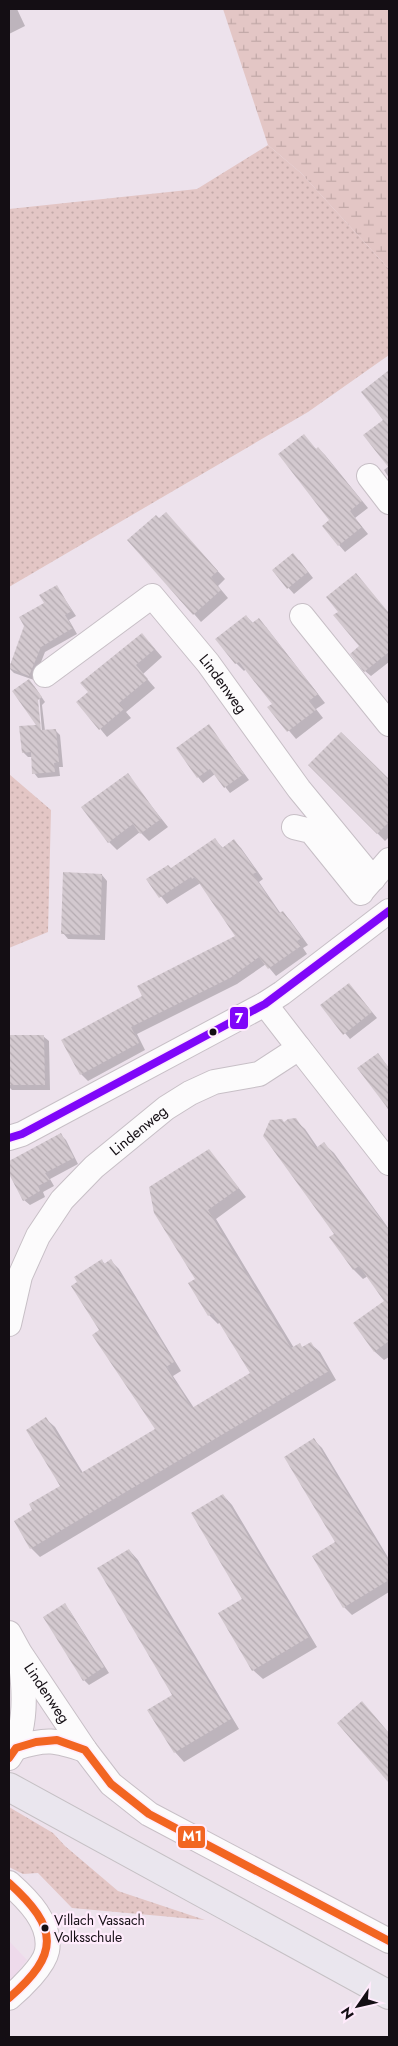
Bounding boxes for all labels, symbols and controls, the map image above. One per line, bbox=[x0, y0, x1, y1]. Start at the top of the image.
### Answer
street label: Lindenweg bbox=[194, 649, 252, 718]
line badge: 7 bbox=[229, 1006, 249, 1030]
text: 7 bbox=[235, 1008, 244, 1028]
unlabelled marker bbox=[208, 1027, 218, 1037]
street label: Lindenweg bbox=[105, 1100, 172, 1161]
street label: Lindenweg bbox=[18, 1658, 75, 1728]
line badge: M1 bbox=[177, 1825, 206, 1849]
text: M1 bbox=[182, 1826, 202, 1846]
place label: Villach Vassach Volksschule bbox=[54, 1910, 145, 1947]
marker: Villach Vassach Volksschule bbox=[40, 1923, 50, 1933]
north arrow bbox=[333, 1981, 383, 2031]
text: N bbox=[336, 2003, 359, 2023]

